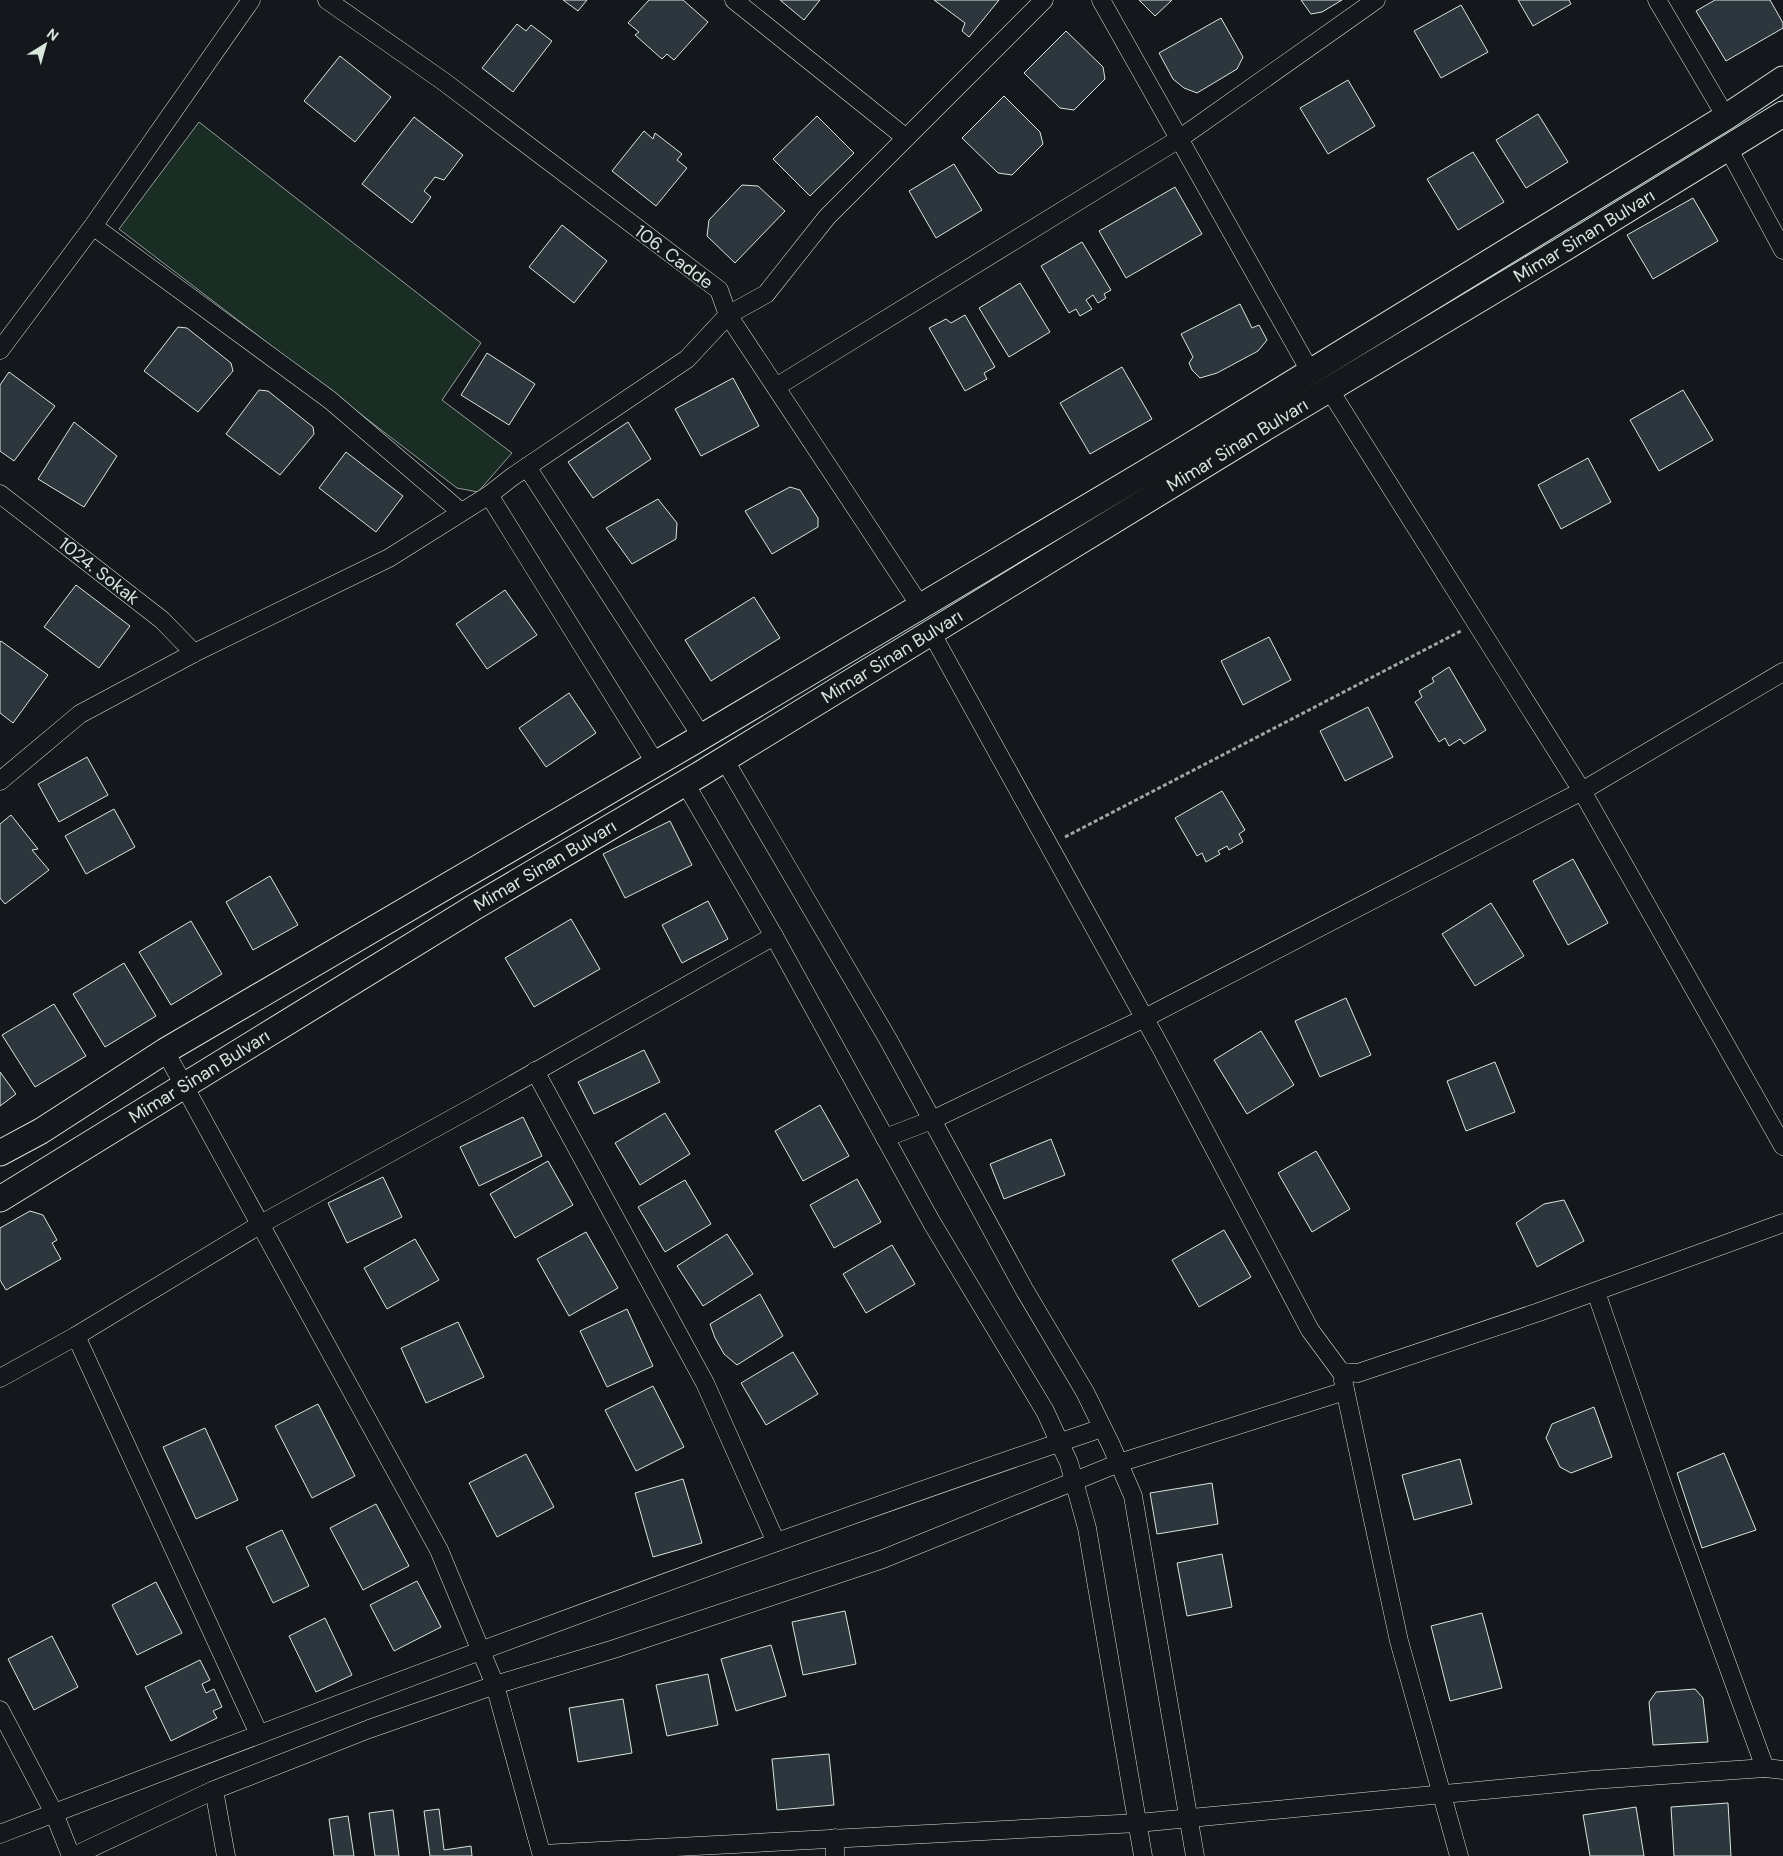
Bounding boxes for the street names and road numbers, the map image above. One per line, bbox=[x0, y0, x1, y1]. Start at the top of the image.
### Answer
street label: Mimar Sinan Bulvarı bbox=[1509, 184, 1659, 288]
street label: 106. Cadde bbox=[630, 220, 718, 294]
street label: Mimar Sinan Bulvarı bbox=[1162, 393, 1313, 497]
street label: 1024. Sokak bbox=[54, 532, 144, 610]
street label: Mimar Sinan Bulvarı bbox=[817, 604, 967, 709]
street label: Mimar Sinan Bulvarı bbox=[469, 814, 621, 917]
street label: Mimar Sinan Bulvarı bbox=[124, 1024, 274, 1129]

